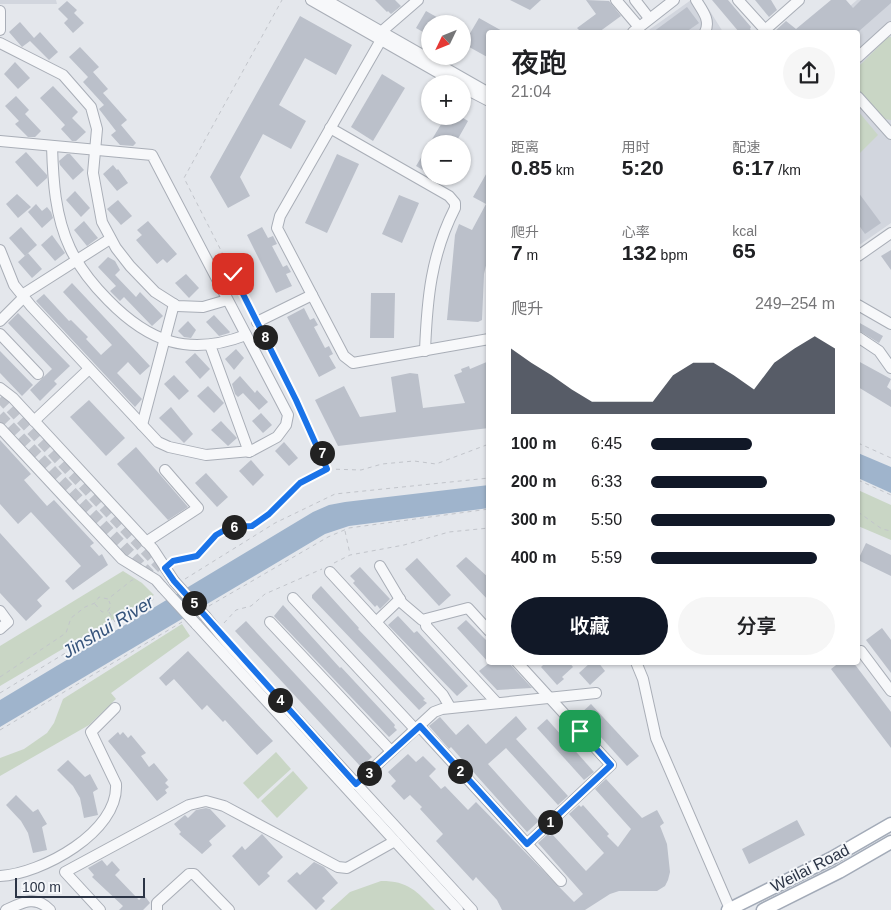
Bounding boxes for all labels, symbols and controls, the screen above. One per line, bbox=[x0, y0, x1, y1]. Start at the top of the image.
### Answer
north arrow bbox=[421, 15, 471, 65]
map controls bbox=[421, 15, 471, 185]
button: share bbox=[783, 47, 835, 99]
text: 夜跑 bbox=[511, 48, 567, 79]
button: + bbox=[421, 75, 471, 125]
text: 21:04 bbox=[511, 83, 551, 100]
button: − bbox=[421, 135, 471, 185]
text: 距离 bbox=[511, 139, 539, 155]
text: 用时 bbox=[622, 139, 650, 155]
text: 配速 bbox=[732, 139, 760, 155]
text: 0.85 bbox=[511, 156, 552, 179]
text: 5:20 bbox=[622, 156, 664, 179]
text: 6:17 bbox=[732, 156, 774, 179]
text: km bbox=[552, 162, 574, 178]
text: /km bbox=[774, 162, 801, 178]
text: kcal bbox=[732, 223, 757, 239]
text: 爬升 bbox=[511, 224, 539, 240]
text: 心率 bbox=[622, 224, 650, 240]
text: 65 bbox=[732, 239, 756, 262]
text: 7 bbox=[511, 241, 523, 264]
text: 132 bbox=[622, 241, 657, 264]
text: m bbox=[523, 247, 538, 263]
text: bpm bbox=[657, 247, 688, 263]
pin bbox=[212, 253, 254, 295]
icon: check bbox=[219, 260, 247, 288]
text: 249–254 m bbox=[755, 295, 835, 312]
text: 爬升 bbox=[511, 300, 543, 317]
pin: 8 bbox=[252, 324, 278, 350]
text: 8 bbox=[262, 329, 269, 345]
text: 100 m bbox=[511, 435, 556, 452]
text: 6:45 bbox=[591, 435, 622, 452]
pin: 7 bbox=[310, 440, 334, 466]
text: 7 bbox=[319, 445, 326, 461]
text: 200 m bbox=[511, 473, 556, 490]
text: 6:33 bbox=[591, 473, 622, 490]
text: 300 m bbox=[511, 511, 556, 528]
text: 5:50 bbox=[591, 511, 622, 528]
pin: 6 bbox=[222, 514, 246, 540]
text: 6 bbox=[231, 519, 238, 535]
text: 400 m bbox=[511, 549, 556, 566]
text: 5:59 bbox=[591, 549, 622, 566]
pin: 5 bbox=[182, 590, 206, 616]
water label: Jinshui River bbox=[58, 591, 158, 663]
text: 5 bbox=[191, 595, 198, 611]
button: 收藏 bbox=[511, 597, 668, 655]
button: 分享 bbox=[678, 597, 835, 655]
pin: 4 bbox=[268, 688, 292, 712]
text: 4 bbox=[277, 692, 284, 708]
pin bbox=[559, 710, 601, 752]
icon: arrive bbox=[566, 717, 594, 745]
pin: 2 bbox=[448, 758, 472, 784]
pin: 3 bbox=[356, 760, 382, 786]
text: 2 bbox=[457, 763, 464, 779]
text: 3 bbox=[366, 765, 373, 781]
pin: 1 bbox=[538, 810, 562, 834]
text: 1 bbox=[547, 814, 554, 830]
street label: Weilai Road bbox=[768, 841, 852, 895]
scale bar bbox=[15, 875, 145, 898]
text: 100 m bbox=[22, 879, 61, 895]

